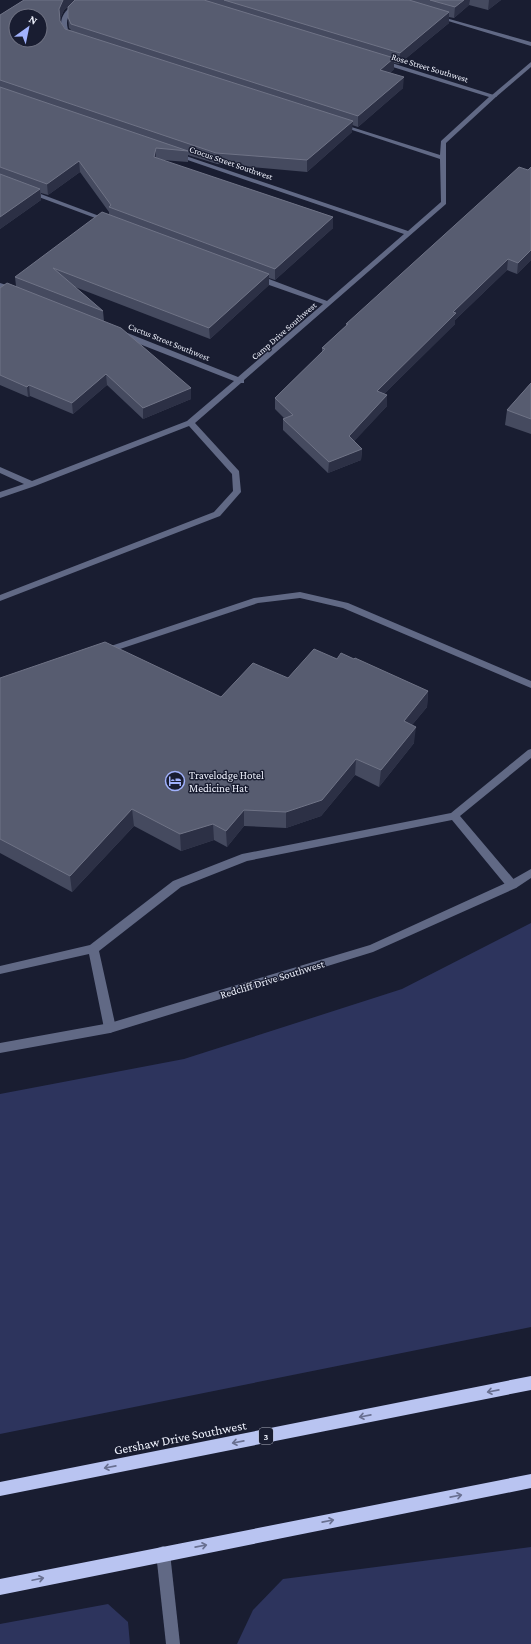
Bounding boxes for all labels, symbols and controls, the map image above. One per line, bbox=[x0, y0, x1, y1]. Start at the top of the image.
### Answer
north arrow bbox=[8, 8, 48, 48]
text: N bbox=[27, 13, 40, 27]
street label: Rose Street Southwest bbox=[391, 52, 470, 85]
street label: Crocus Street Southwest bbox=[188, 144, 275, 182]
street label: Camp Drive Southwest bbox=[250, 299, 319, 362]
street label: Cactus Street Southwest bbox=[127, 321, 212, 363]
place label: Travelodge Hotel Medicine Hat bbox=[189, 769, 264, 794]
hotel icon: Travelodge Hotel Medicine Hat bbox=[164, 770, 186, 792]
street label: Redcliff Drive Southwest bbox=[219, 957, 326, 1001]
one-way arrow bbox=[487, 1387, 500, 1395]
one-way arrow bbox=[359, 1413, 372, 1421]
street label: Gershaw Drive Southwest bbox=[113, 1417, 248, 1458]
road number: 3 bbox=[259, 1428, 273, 1444]
one-way arrow bbox=[232, 1438, 245, 1446]
one-way arrow bbox=[104, 1464, 117, 1472]
one-way arrow bbox=[449, 1492, 462, 1500]
one-way arrow bbox=[322, 1517, 335, 1525]
one-way arrow bbox=[194, 1542, 207, 1550]
one-way arrow bbox=[31, 1574, 44, 1582]

